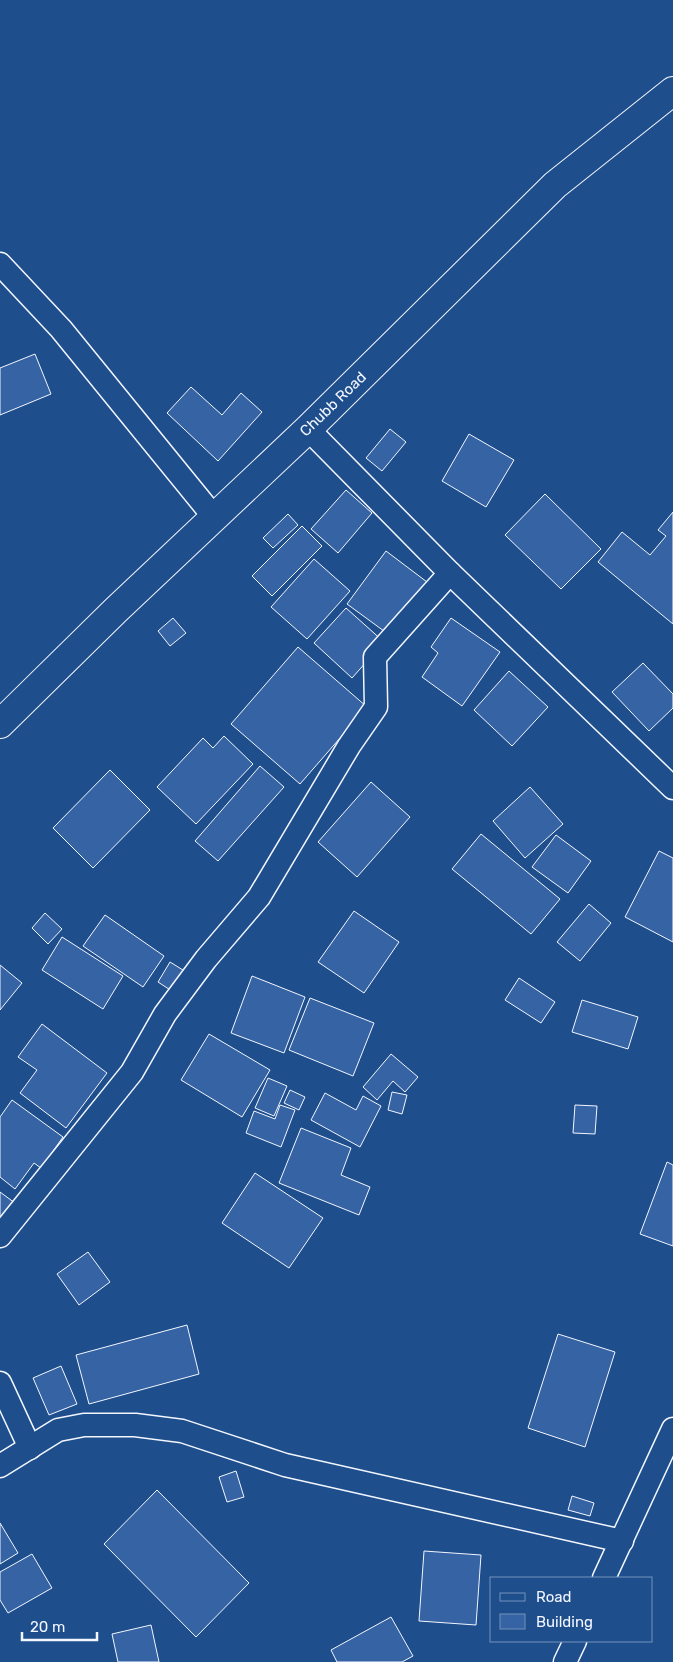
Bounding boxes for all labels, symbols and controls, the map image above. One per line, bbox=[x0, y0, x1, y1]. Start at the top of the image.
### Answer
street label: Chubb Road bbox=[296, 368, 370, 440]
legend bbox=[490, 1577, 653, 1642]
text: Road bbox=[536, 1588, 572, 1606]
scale bar bbox=[22, 1610, 98, 1642]
text: Building bbox=[536, 1613, 593, 1631]
text: 20 m bbox=[30, 1618, 65, 1636]

